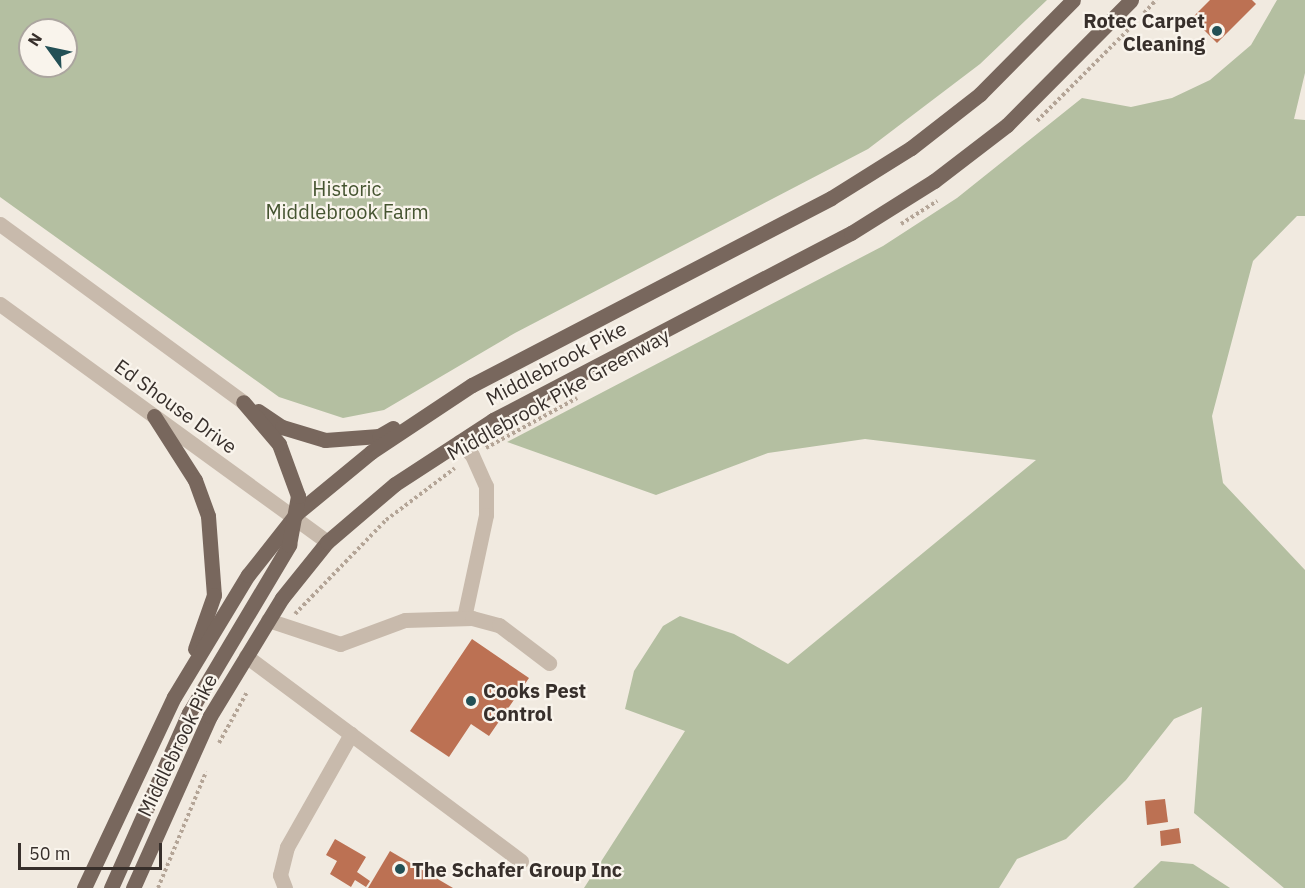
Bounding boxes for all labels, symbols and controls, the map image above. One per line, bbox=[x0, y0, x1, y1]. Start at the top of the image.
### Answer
place label: Rotec Carpet Cleaning bbox=[1083, 8, 1205, 55]
north arrow bbox=[18, 18, 78, 78]
marker: Rotec Carpet Cleaning bbox=[1210, 24, 1224, 38]
text: N bbox=[23, 29, 46, 50]
park label: Historic Middlebrook Farm bbox=[265, 176, 429, 223]
street label: Middlebrook Pike bbox=[482, 316, 630, 410]
street label: Middlebrook Pike Greenway bbox=[443, 323, 673, 465]
street label: Ed Shouse Drive bbox=[110, 354, 242, 458]
street label: Middlebrook Pike bbox=[132, 670, 222, 820]
place label: Cooks Pest Control bbox=[483, 678, 586, 725]
marker: Cooks Pest Control bbox=[464, 694, 478, 708]
scale bar bbox=[21, 831, 165, 869]
text: 50 m bbox=[29, 842, 71, 865]
place label: The Schafer Group Inc bbox=[412, 857, 622, 881]
marker: The Schafer Group Inc bbox=[393, 862, 407, 876]

